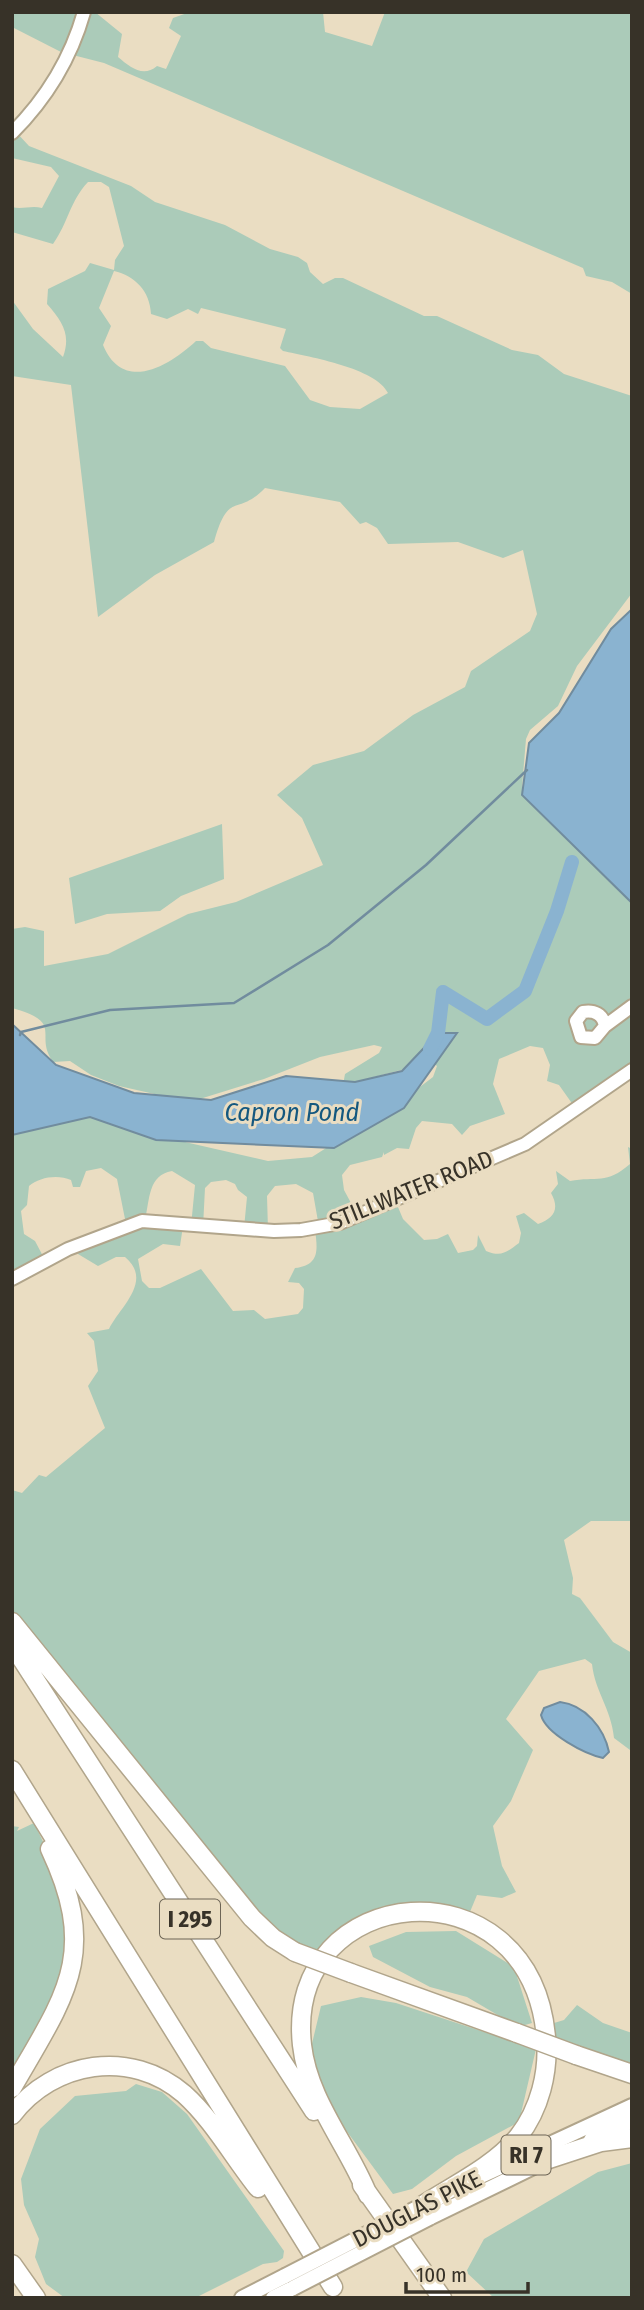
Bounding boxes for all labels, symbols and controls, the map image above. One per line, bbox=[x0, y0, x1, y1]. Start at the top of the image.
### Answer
water label: Capron Pond bbox=[225, 1097, 360, 1128]
street label: STILLWATER ROAD bbox=[325, 1144, 497, 1236]
road number: I 295 bbox=[160, 1900, 220, 1938]
road number: RI 7 bbox=[502, 2136, 550, 2174]
street label: DOUGLAS PIKE bbox=[348, 2165, 486, 2253]
scale bar bbox=[406, 2250, 528, 2294]
text: 100 m bbox=[416, 2262, 467, 2288]

